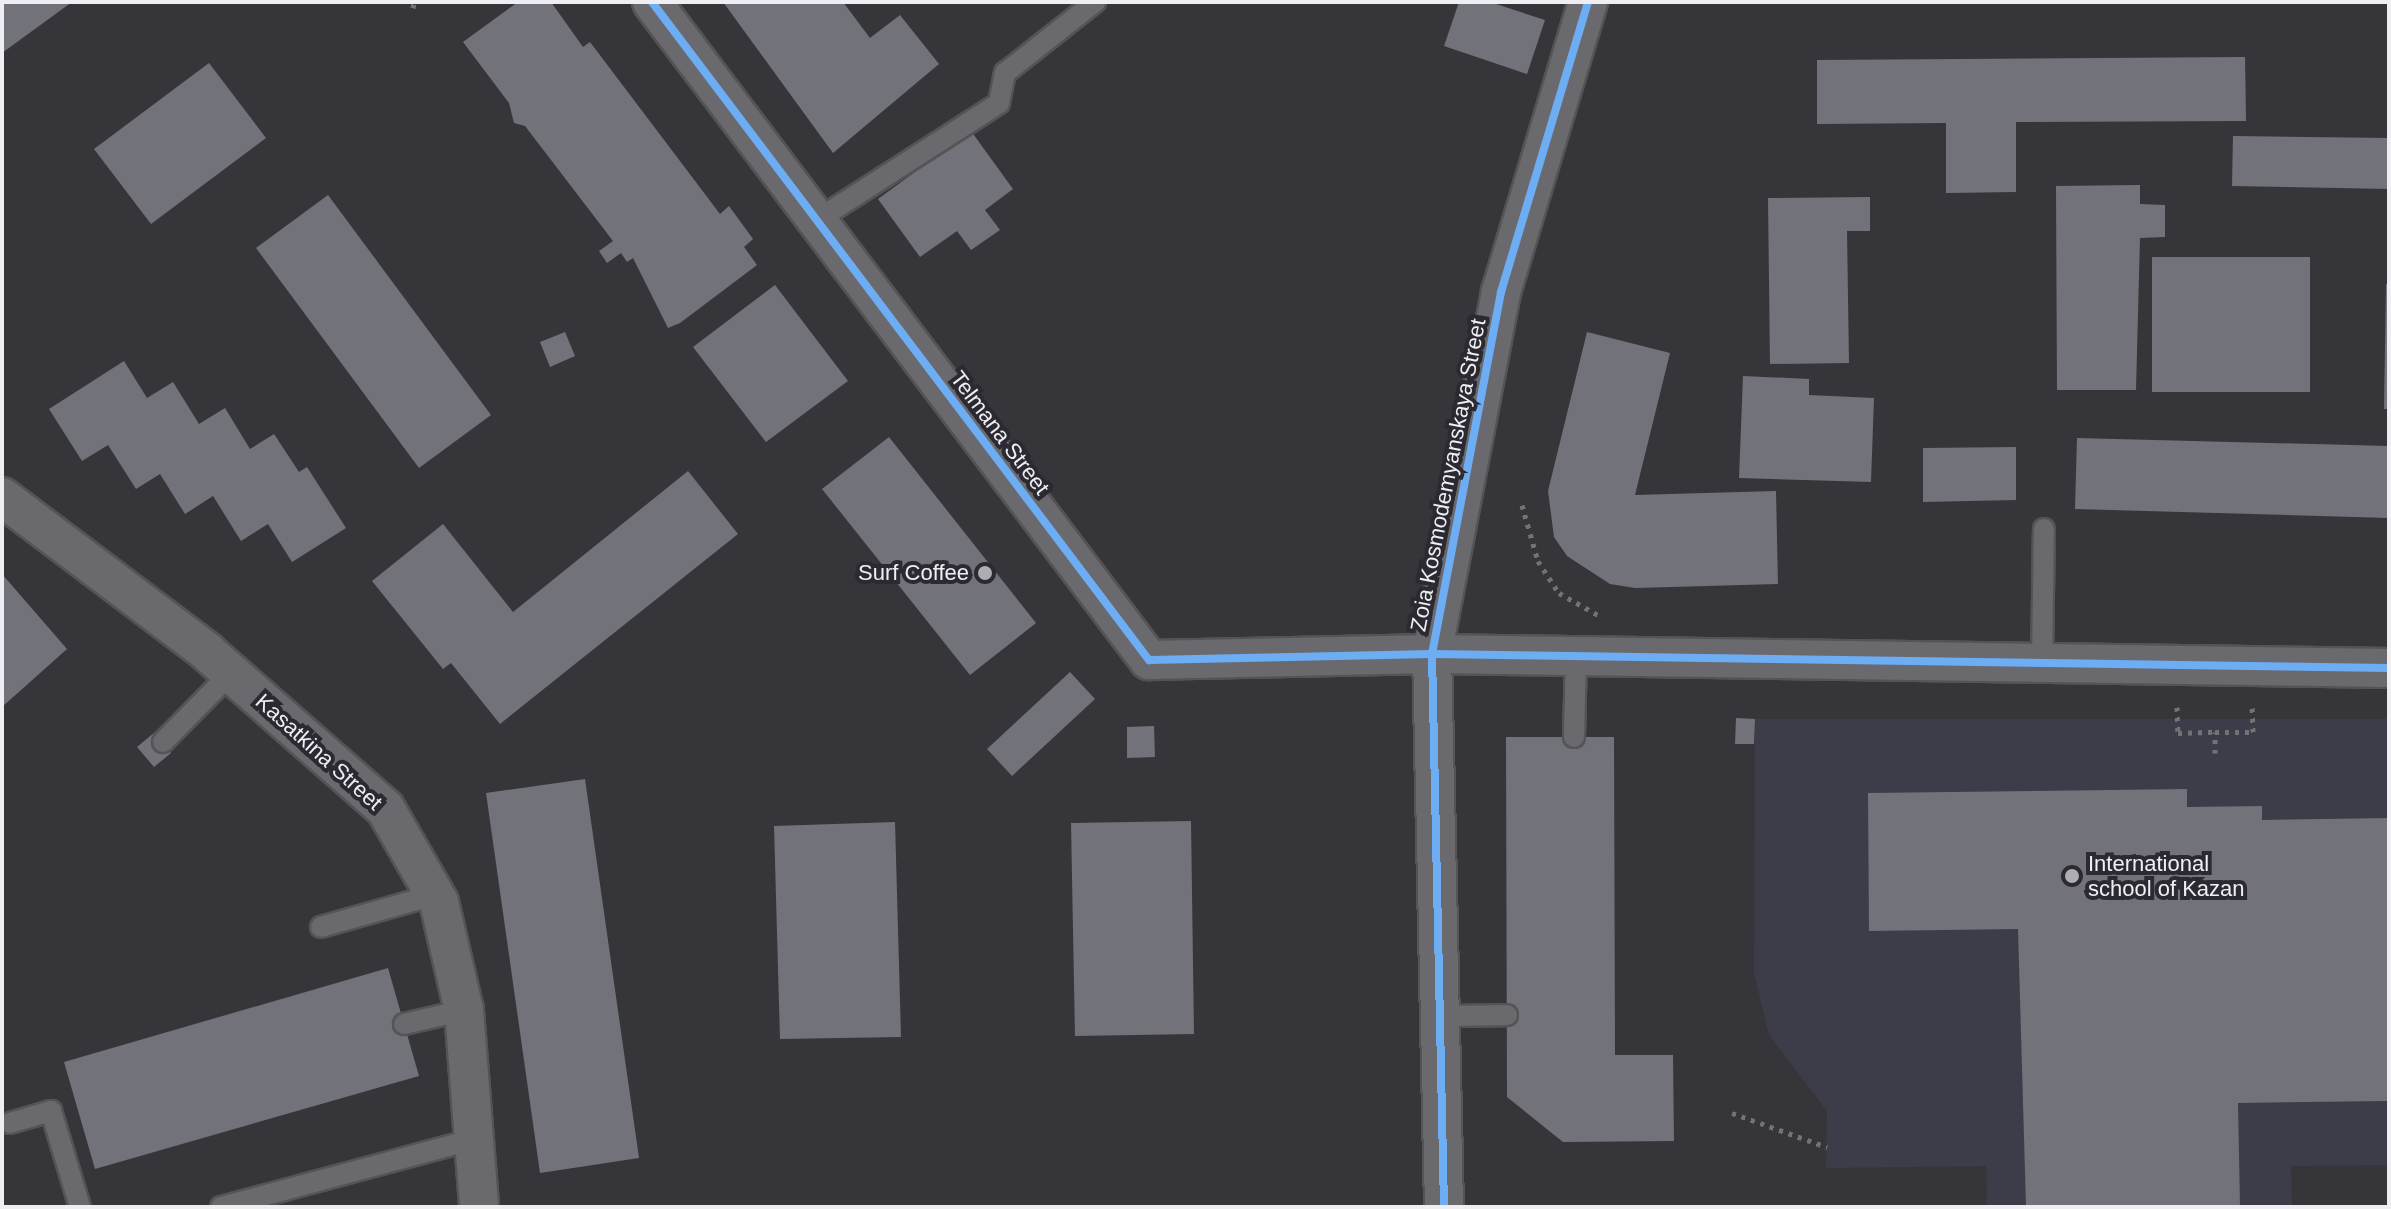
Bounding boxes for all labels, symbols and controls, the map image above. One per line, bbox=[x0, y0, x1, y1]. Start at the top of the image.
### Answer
street label: Zoia Kosmodemyanskaya Street bbox=[1405, 316, 1491, 634]
street label: Telmana Street bbox=[945, 366, 1055, 500]
place label: Surf Coffee bbox=[858, 560, 969, 586]
marker: Surf Coffee bbox=[976, 564, 994, 582]
street label: Kasatkina Street bbox=[250, 688, 388, 816]
place label: International school of Kazan bbox=[2088, 850, 2245, 902]
marker: International school of Kazan bbox=[2063, 867, 2081, 885]

